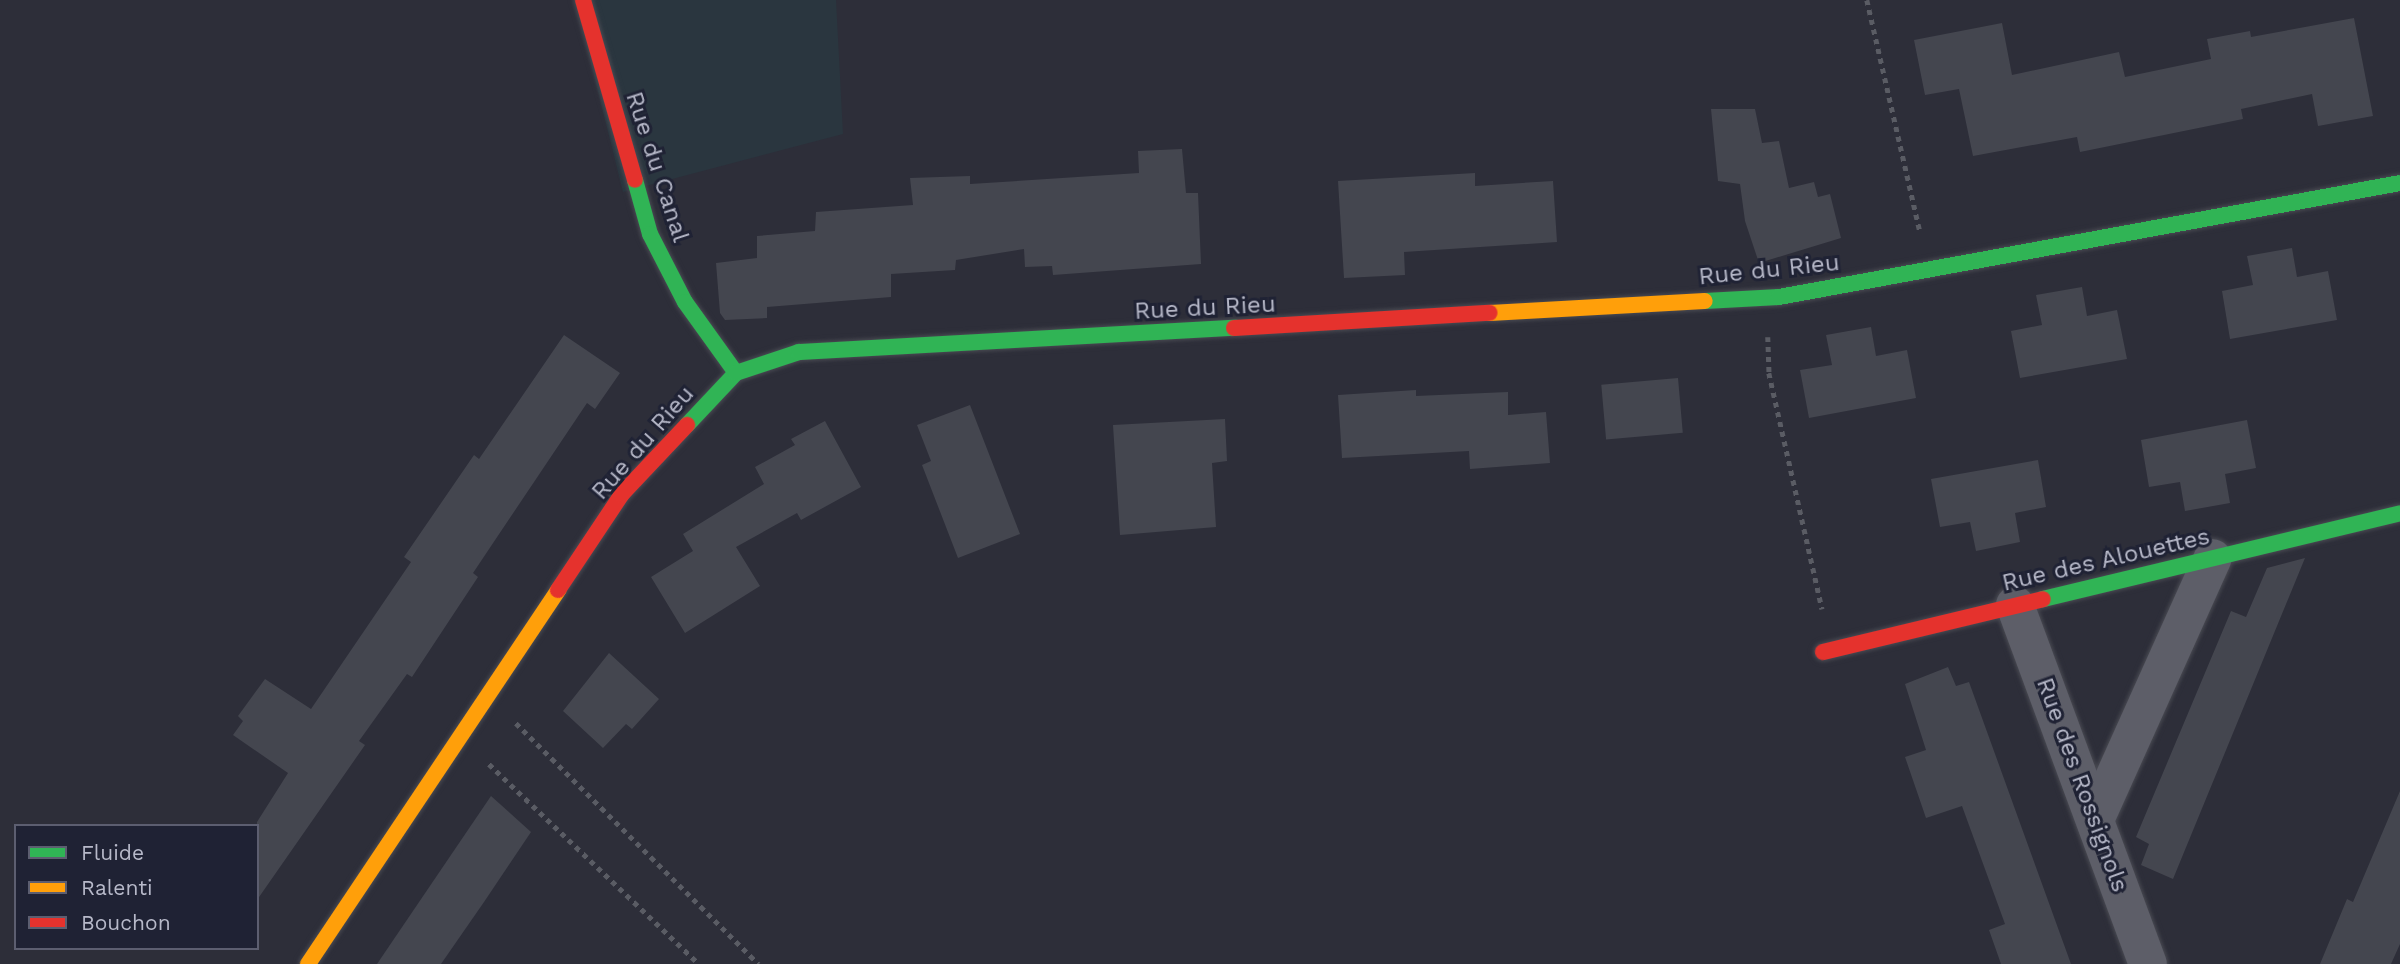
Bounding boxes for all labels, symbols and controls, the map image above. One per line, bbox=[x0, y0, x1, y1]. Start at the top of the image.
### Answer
street label: Rue du Canal bbox=[619, 88, 695, 246]
street label: Rue du Rieu bbox=[1697, 248, 1841, 292]
street label: Rue du Rieu bbox=[1134, 290, 1276, 326]
street label: Rue du Rieu bbox=[586, 380, 700, 506]
street label: Rue des Alouettes bbox=[1999, 522, 2213, 598]
street label: Rue des Rossignols bbox=[2030, 674, 2134, 896]
legend bbox=[14, 824, 259, 950]
text: Fluide bbox=[81, 840, 144, 865]
text: Ralenti bbox=[81, 875, 153, 900]
text: Bouchon bbox=[81, 910, 171, 935]

